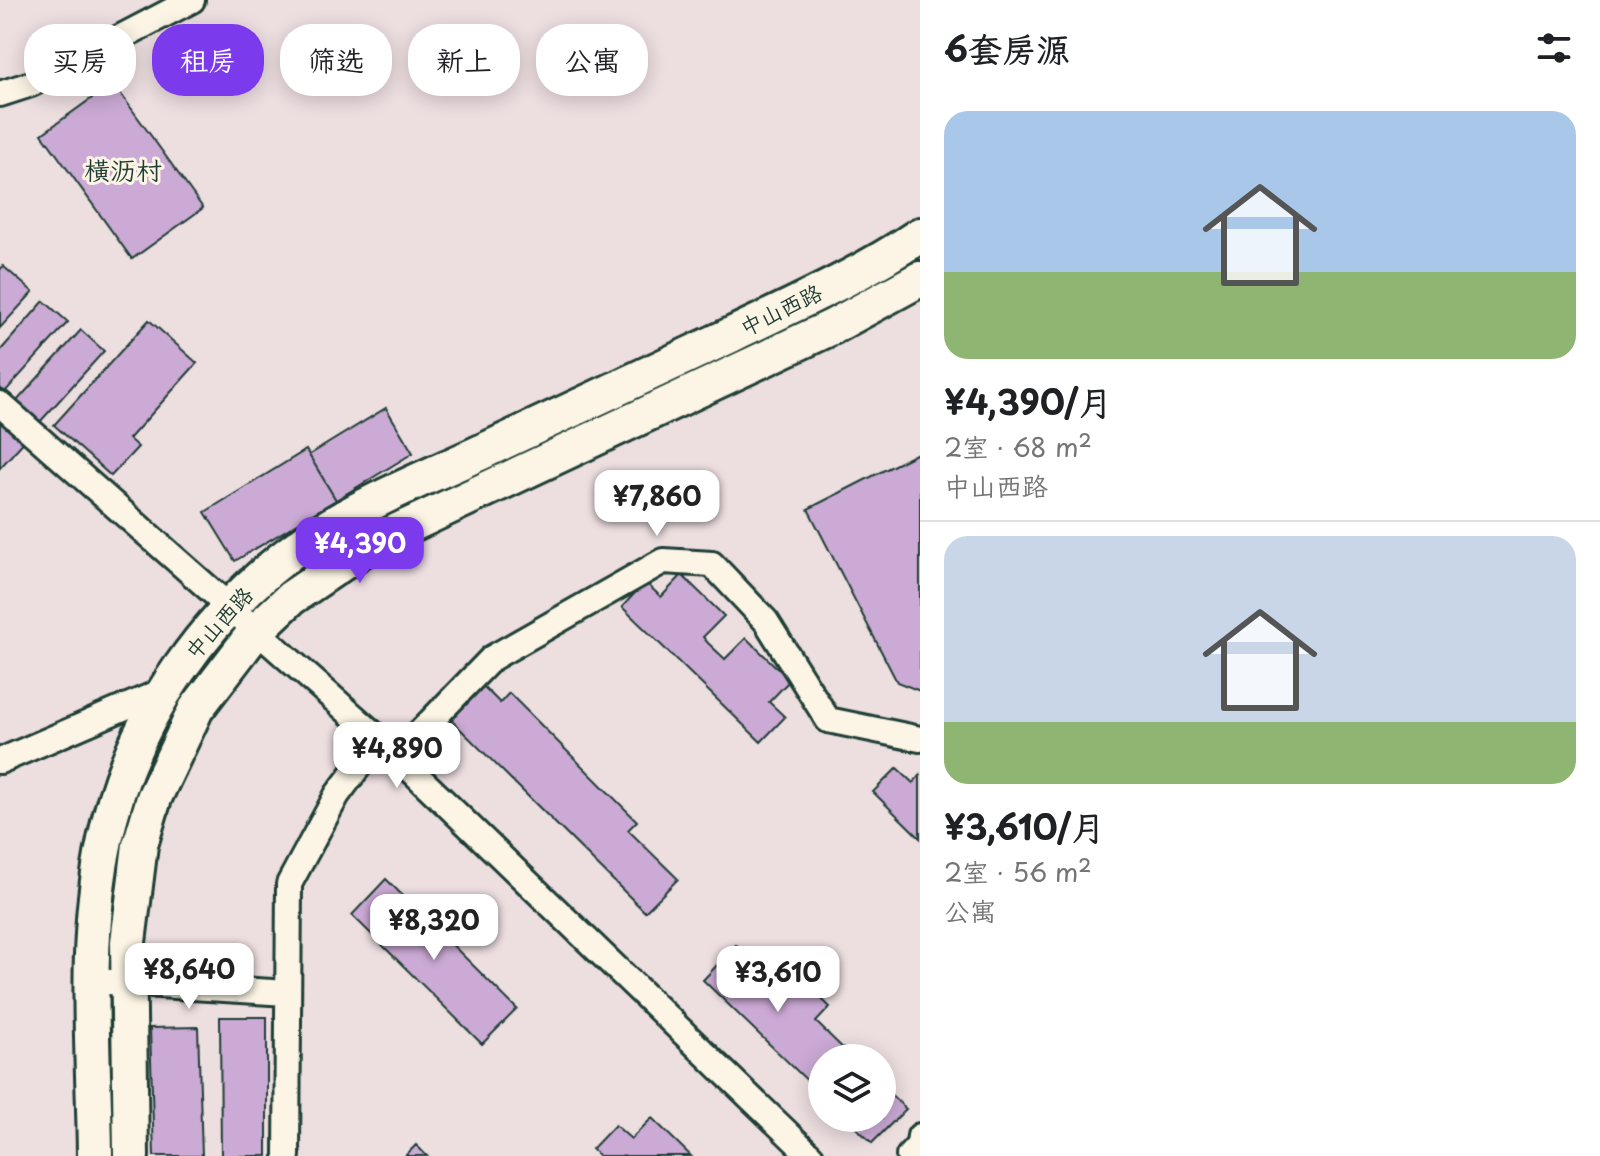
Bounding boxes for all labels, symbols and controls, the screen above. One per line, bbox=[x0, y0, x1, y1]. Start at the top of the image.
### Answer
text: 6套房源 bbox=[944, 22, 1070, 74]
chip: 买房 bbox=[24, 24, 136, 96]
chip: 租房 bbox=[152, 24, 264, 96]
chip: 筛选 bbox=[280, 24, 392, 96]
chip: 新上 bbox=[408, 24, 520, 96]
chip: 公寓 bbox=[536, 24, 648, 96]
icon: filters bbox=[1532, 26, 1576, 70]
district label: 横沥村 bbox=[84, 150, 162, 189]
icon: home bbox=[1188, 163, 1332, 307]
street label: 中山西路 bbox=[734, 275, 827, 343]
text: ¥4,390/月 bbox=[944, 375, 1112, 427]
text: 2室 · 68 m² bbox=[944, 427, 1092, 466]
text: 中山西路 bbox=[944, 466, 1048, 505]
pin: ¥7,860 bbox=[592, 470, 722, 538]
text: ¥7,860 bbox=[612, 476, 702, 515]
pin: ¥4,390 bbox=[295, 517, 425, 585]
text: ¥4,390 bbox=[314, 523, 406, 562]
street label: 中山西路 bbox=[176, 578, 260, 666]
icon: home bbox=[1188, 588, 1332, 732]
pin: ¥4,890 bbox=[332, 722, 462, 790]
text: ¥4,890 bbox=[351, 728, 443, 767]
text: ¥3,610/月 bbox=[944, 800, 1105, 852]
text: 2室 · 56 m² bbox=[944, 852, 1092, 891]
text: 公寓 bbox=[944, 891, 996, 930]
pin: ¥8,320 bbox=[369, 894, 499, 962]
text: ¥8,320 bbox=[388, 900, 480, 939]
pin: ¥8,640 bbox=[124, 943, 254, 1011]
pin: ¥3,610 bbox=[713, 946, 843, 1014]
text: ¥8,640 bbox=[143, 949, 235, 988]
text: ¥3,610 bbox=[735, 952, 821, 991]
map controls bbox=[808, 1044, 896, 1132]
button: layers bbox=[808, 1044, 896, 1132]

